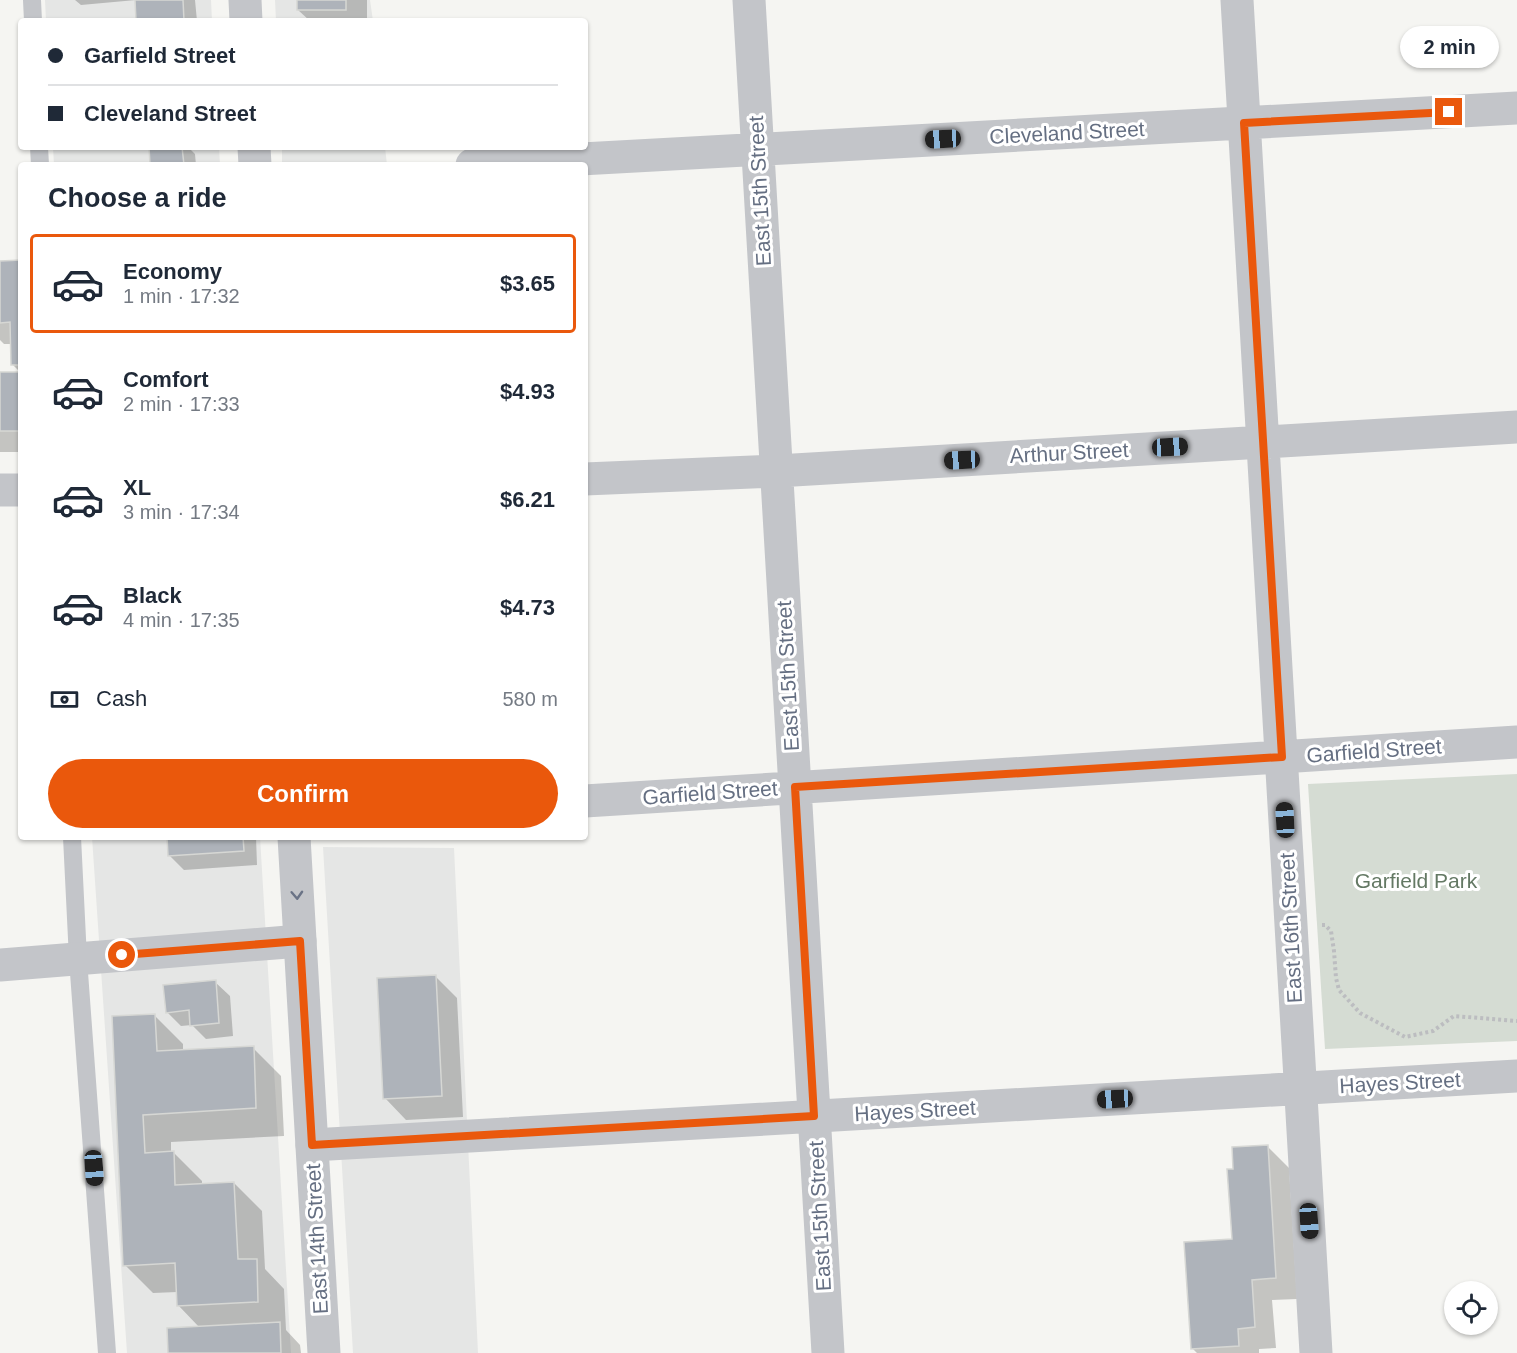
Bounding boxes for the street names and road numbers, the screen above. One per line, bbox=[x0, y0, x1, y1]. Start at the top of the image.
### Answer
street label: East 15th Street bbox=[744, 115, 775, 267]
street label: Cleveland Street bbox=[989, 117, 1145, 148]
street label: Arthur Street bbox=[1009, 438, 1129, 467]
street label: East 15th Street bbox=[772, 600, 803, 752]
street label: Garfield Street bbox=[1306, 734, 1442, 767]
street label: Garfield Street bbox=[642, 776, 778, 809]
street label: East 16th Street bbox=[1275, 852, 1306, 1004]
street label: Hayes Street bbox=[1339, 1068, 1461, 1097]
street label: Hayes Street bbox=[854, 1096, 976, 1125]
street label: East 15th Street bbox=[804, 1140, 835, 1292]
street label: East 14th Street bbox=[301, 1163, 332, 1315]

